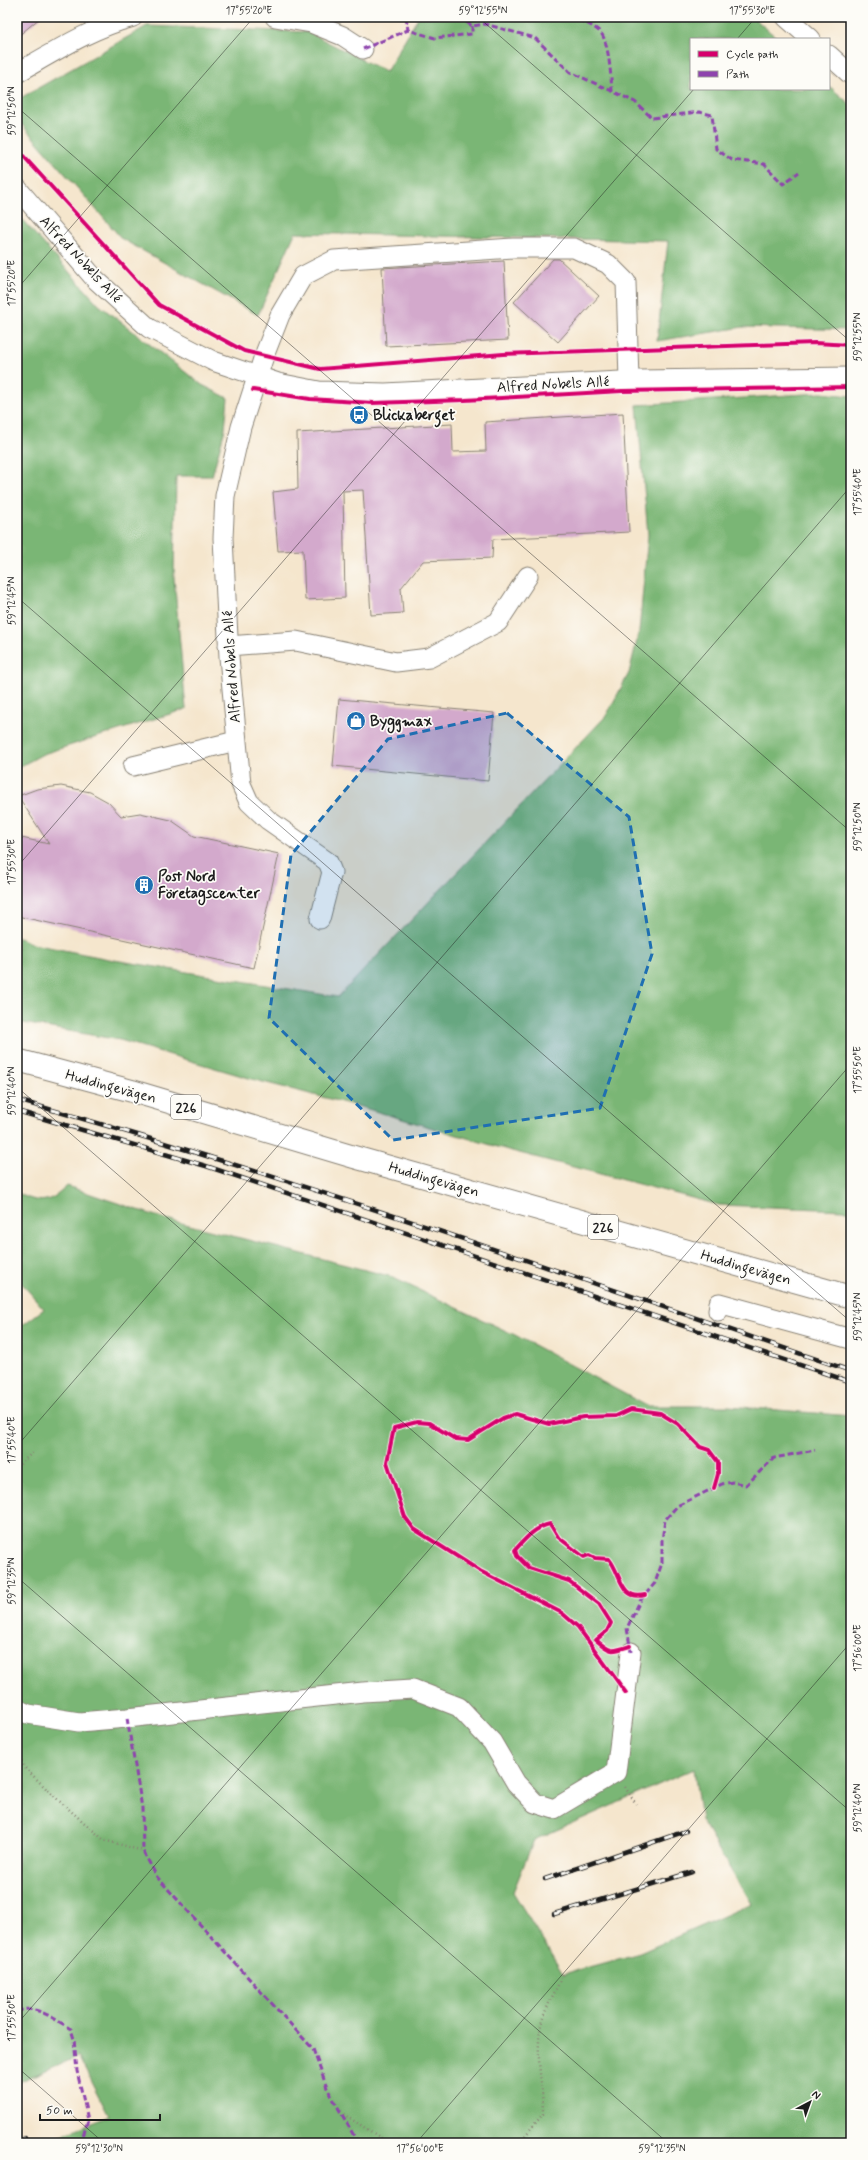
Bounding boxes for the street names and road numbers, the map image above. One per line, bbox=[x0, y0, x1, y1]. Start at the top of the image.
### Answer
street label: Alfred Nobels Allé bbox=[35, 212, 126, 308]
street label: Alfred Nobels Allé bbox=[496, 372, 610, 398]
street label: Alfred Nobels Allé bbox=[218, 610, 246, 724]
street label: Huddingevägen bbox=[63, 1065, 158, 1110]
road number: 226 bbox=[171, 1095, 201, 1119]
street label: Huddingevägen bbox=[386, 1157, 481, 1203]
road number: 226 bbox=[588, 1215, 618, 1239]
street label: Huddingevägen bbox=[698, 1245, 793, 1291]

